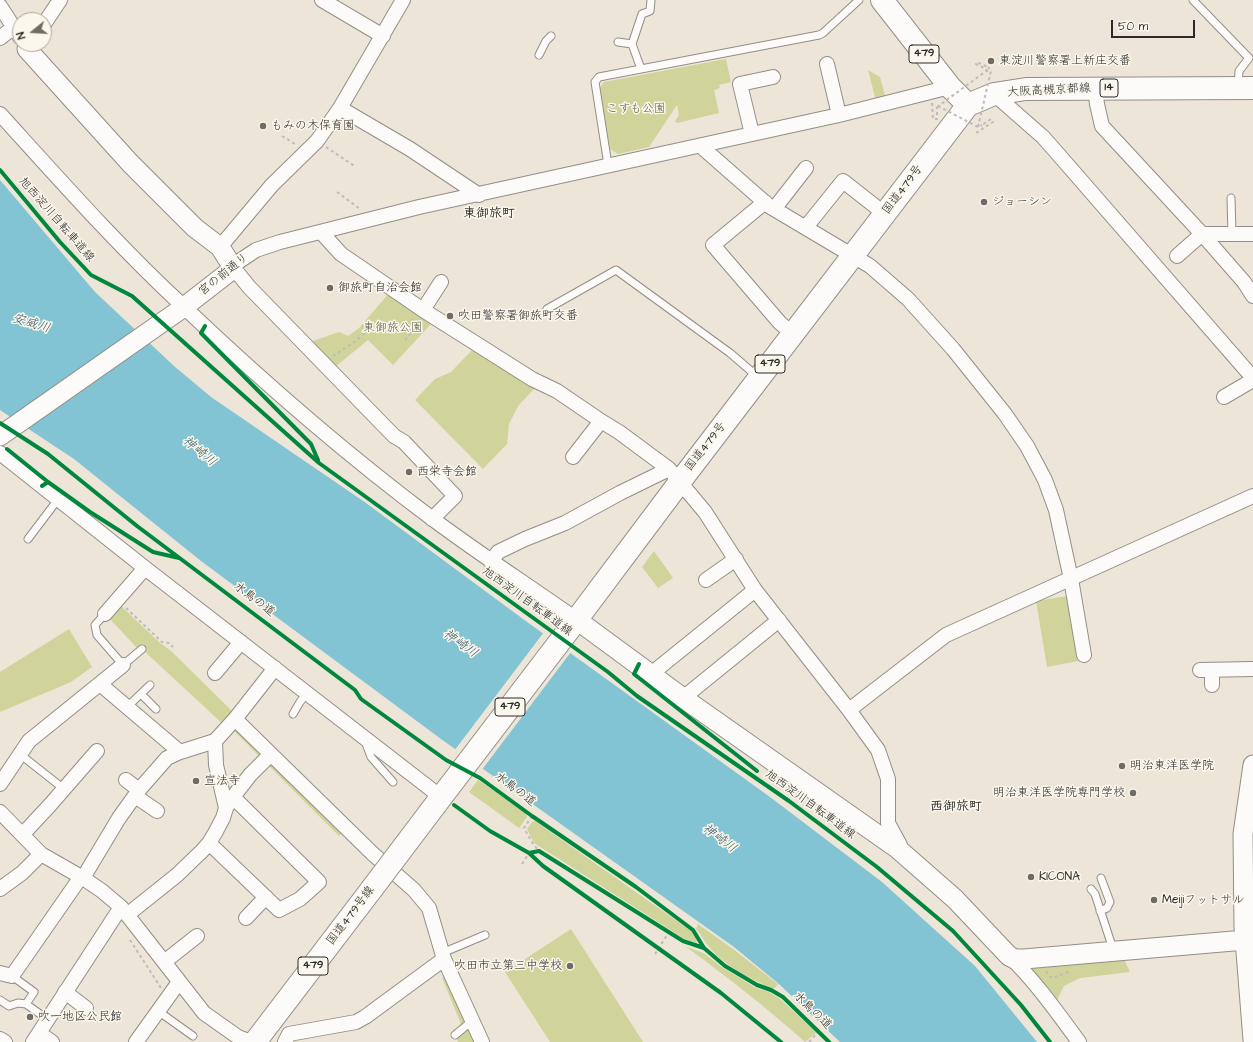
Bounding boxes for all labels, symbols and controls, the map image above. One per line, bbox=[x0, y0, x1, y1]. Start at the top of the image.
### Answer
north arrow bbox=[12, 12, 52, 52]
scale bar bbox=[1113, 12, 1197, 38]
text: 50 m bbox=[1118, 18, 1148, 35]
text: N bbox=[13, 30, 29, 41]
road number: 479 bbox=[909, 45, 939, 63]
place label: 東淀川警察署上新庄交番 bbox=[999, 54, 1131, 68]
marker: 東淀川警察署上新庄交番 bbox=[986, 56, 996, 66]
road number: 14 bbox=[1100, 79, 1118, 97]
street label: 大阪高槻京都線 bbox=[1007, 82, 1091, 100]
park label: こすも公園 bbox=[606, 102, 666, 116]
place label: もみの木保育園 bbox=[271, 119, 355, 133]
marker: もみの木保育園 bbox=[258, 121, 268, 131]
street label: 国道479号 bbox=[880, 162, 926, 218]
street label: 旭西淀川自転車道線 bbox=[15, 175, 97, 265]
place label: ジョーシン bbox=[992, 195, 1052, 209]
marker: ジョーシン bbox=[979, 197, 989, 207]
district label: 東御旅町 bbox=[463, 206, 515, 222]
street label: 宮の前通り bbox=[196, 251, 252, 299]
place label: 御旅町自治会館 bbox=[338, 281, 422, 295]
marker: 御旅町自治会館 bbox=[325, 283, 335, 293]
place label: 吹田警察署御旅町交番 bbox=[458, 309, 578, 323]
water label: 安威川 bbox=[10, 311, 52, 337]
marker: 吹田警察署御旅町交番 bbox=[445, 311, 455, 321]
park label: 東御旅公園 bbox=[363, 321, 423, 335]
road number: 479 bbox=[755, 355, 785, 373]
street label: 国道479号 bbox=[682, 420, 730, 474]
water label: 神崎川 bbox=[179, 434, 219, 470]
place label: 西栄寺会館 bbox=[417, 465, 477, 479]
marker: 西栄寺会館 bbox=[404, 467, 414, 477]
street label: 旭西淀川自転車道線 bbox=[479, 564, 575, 640]
street label: 水鳥の道 bbox=[230, 580, 278, 620]
water label: 神崎川 bbox=[440, 626, 480, 662]
road number: 479 bbox=[495, 698, 525, 716]
place label: 明治東洋医学院 bbox=[1130, 759, 1214, 773]
marker: 明治東洋医学院 bbox=[1117, 761, 1127, 771]
street label: 旭西淀川自転車道線 bbox=[762, 767, 858, 843]
street label: 水鳥の道 bbox=[491, 770, 539, 810]
place label: 宣法寺 bbox=[204, 774, 240, 788]
marker: 宣法寺 bbox=[191, 776, 201, 786]
place label: 明治東洋医学院専門学校 bbox=[993, 786, 1125, 800]
marker: 明治東洋医学院専門学校 bbox=[1128, 788, 1138, 798]
district label: 西御旅町 bbox=[930, 799, 982, 815]
water label: 神崎川 bbox=[699, 821, 739, 857]
place label: KICONA bbox=[1039, 870, 1080, 884]
marker: KICONA bbox=[1026, 872, 1036, 882]
street label: 国道479号線 bbox=[324, 884, 378, 948]
place label: Meijiフットサル bbox=[1162, 893, 1244, 907]
marker: Meijiフットサル bbox=[1149, 895, 1159, 905]
road number: 479 bbox=[298, 957, 328, 975]
place label: 吹田市立第三中学校 bbox=[454, 959, 562, 973]
marker: 吹田市立第三中学校 bbox=[565, 961, 575, 971]
street label: 水鳥の道 bbox=[790, 989, 834, 1033]
place label: 吹一地区公民館 bbox=[38, 1010, 122, 1024]
marker: 吹一地区公民館 bbox=[25, 1012, 35, 1022]

